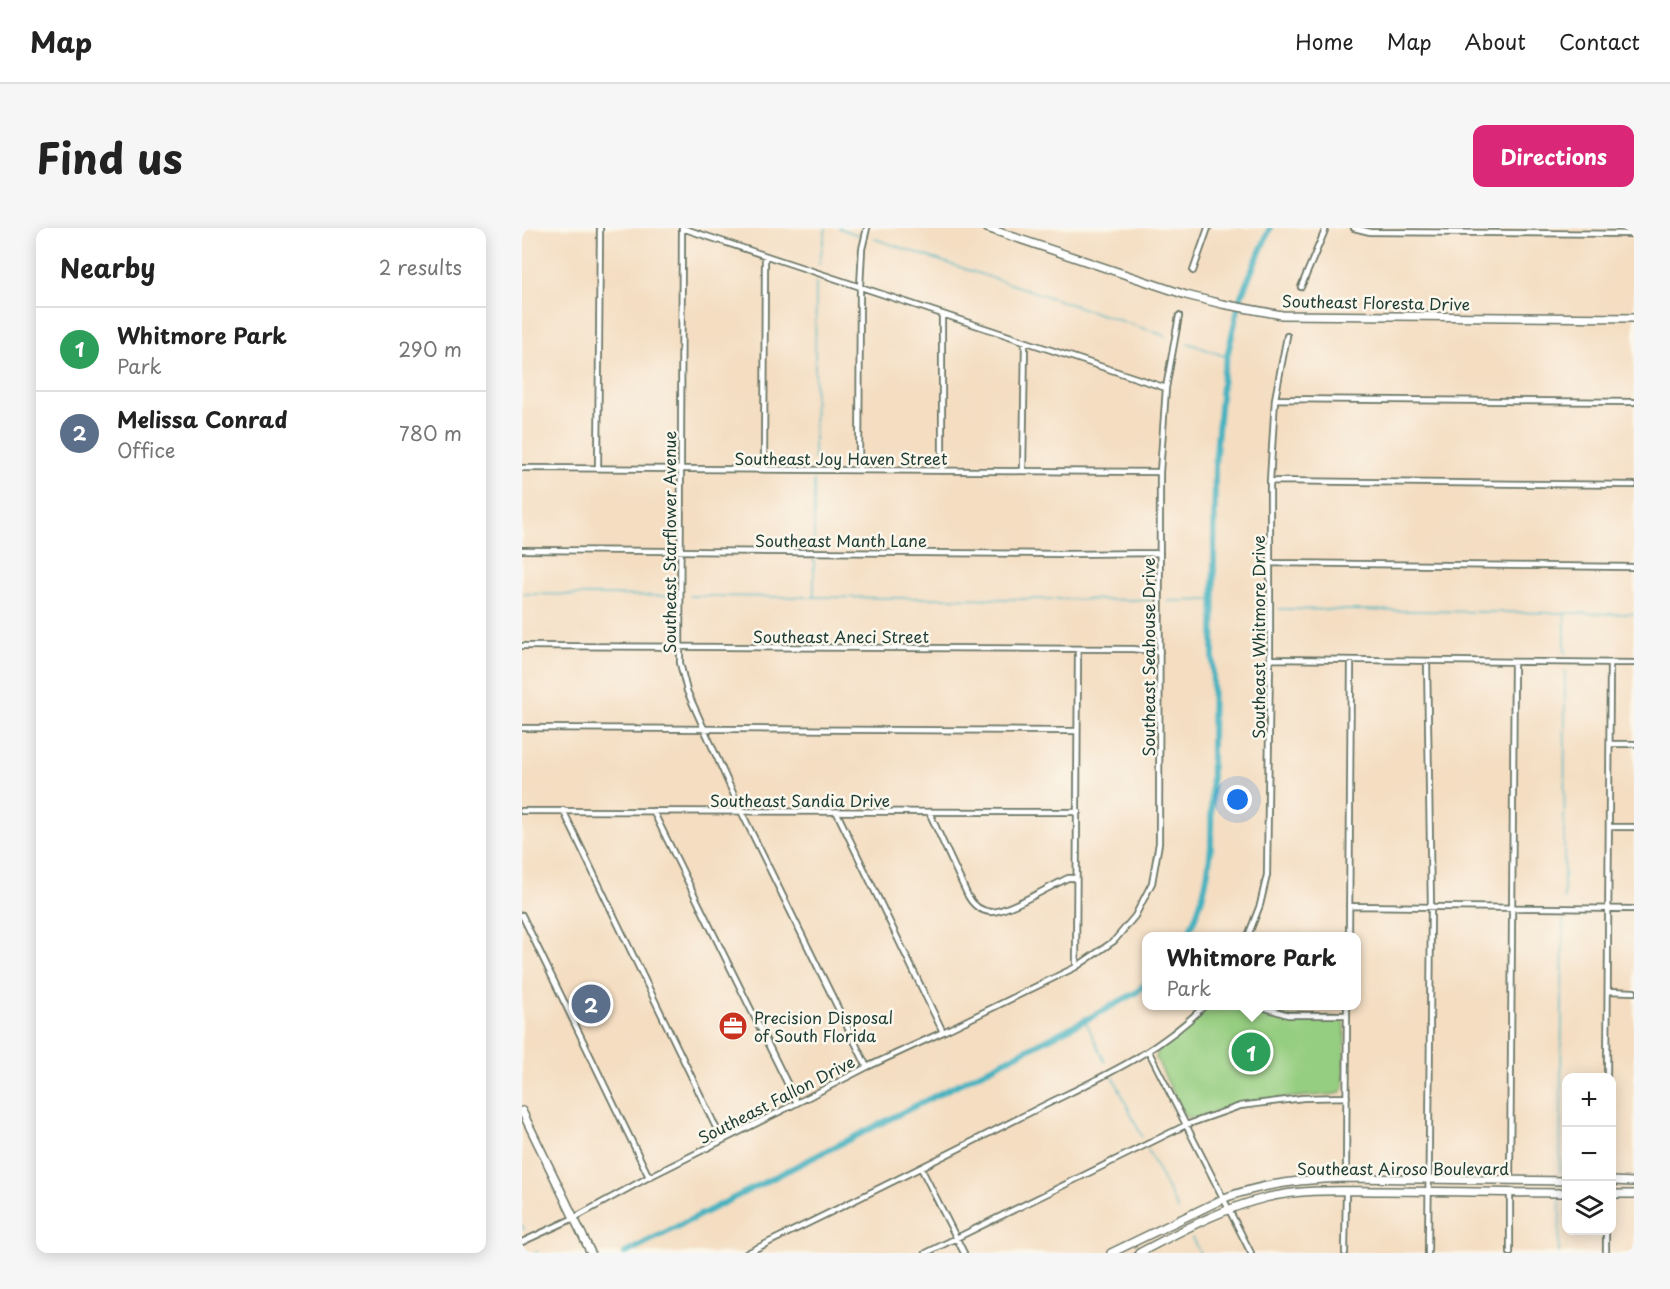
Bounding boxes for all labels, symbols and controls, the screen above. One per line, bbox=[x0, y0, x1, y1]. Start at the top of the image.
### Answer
text: Map bbox=[30, 20, 92, 63]
text: Home bbox=[1295, 25, 1354, 57]
text: Map bbox=[1387, 25, 1432, 57]
text: About bbox=[1465, 25, 1526, 57]
text: Contact bbox=[1559, 25, 1640, 57]
text: Find us bbox=[36, 125, 183, 188]
button: Directions bbox=[1473, 125, 1634, 187]
text: Nearby bbox=[60, 248, 155, 287]
text: 2 results bbox=[379, 252, 462, 282]
street label: Southeast Floresta Drive bbox=[1282, 288, 1470, 316]
text: Whitmore Park bbox=[117, 318, 287, 351]
text: 1 bbox=[75, 334, 84, 364]
text: 290 m bbox=[398, 334, 462, 364]
text: Park bbox=[117, 351, 162, 381]
text: Melissa Conrad bbox=[117, 402, 287, 435]
text: 2 bbox=[72, 418, 87, 448]
text: 780 m bbox=[399, 418, 462, 448]
street label: Southeast Starflower Avenue bbox=[657, 431, 681, 653]
text: Office bbox=[117, 435, 175, 465]
street label: Southeast Joy Haven Street bbox=[734, 446, 948, 470]
street label: Southeast Manth Lane bbox=[755, 528, 927, 552]
street label: Southeast Whitmore Drive bbox=[1246, 535, 1270, 739]
street label: Southeast Seahouse Drive bbox=[1136, 558, 1160, 756]
street label: Southeast Aneci Street bbox=[753, 624, 929, 648]
your location bbox=[1223, 785, 1252, 814]
street label: Southeast Sandia Drive bbox=[710, 788, 890, 812]
popup bbox=[1142, 932, 1361, 1010]
text: Whitmore Park bbox=[1166, 940, 1337, 973]
text: Park bbox=[1166, 973, 1211, 1003]
pin: 2 bbox=[572, 982, 610, 1026]
place label: Precision Disposal of South Florida bbox=[754, 1005, 893, 1047]
office icon: Precision Disposal of South Florida bbox=[717, 1010, 749, 1042]
pin: 1 bbox=[1232, 1030, 1270, 1074]
street label: Southeast Fallon Drive bbox=[694, 1049, 858, 1149]
map controls bbox=[1562, 1073, 1616, 1235]
button: + bbox=[1562, 1073, 1616, 1127]
button: − bbox=[1562, 1127, 1616, 1181]
street label: Southeast Airoso Boulevard bbox=[1297, 1156, 1509, 1180]
button: layers bbox=[1562, 1181, 1616, 1235]

